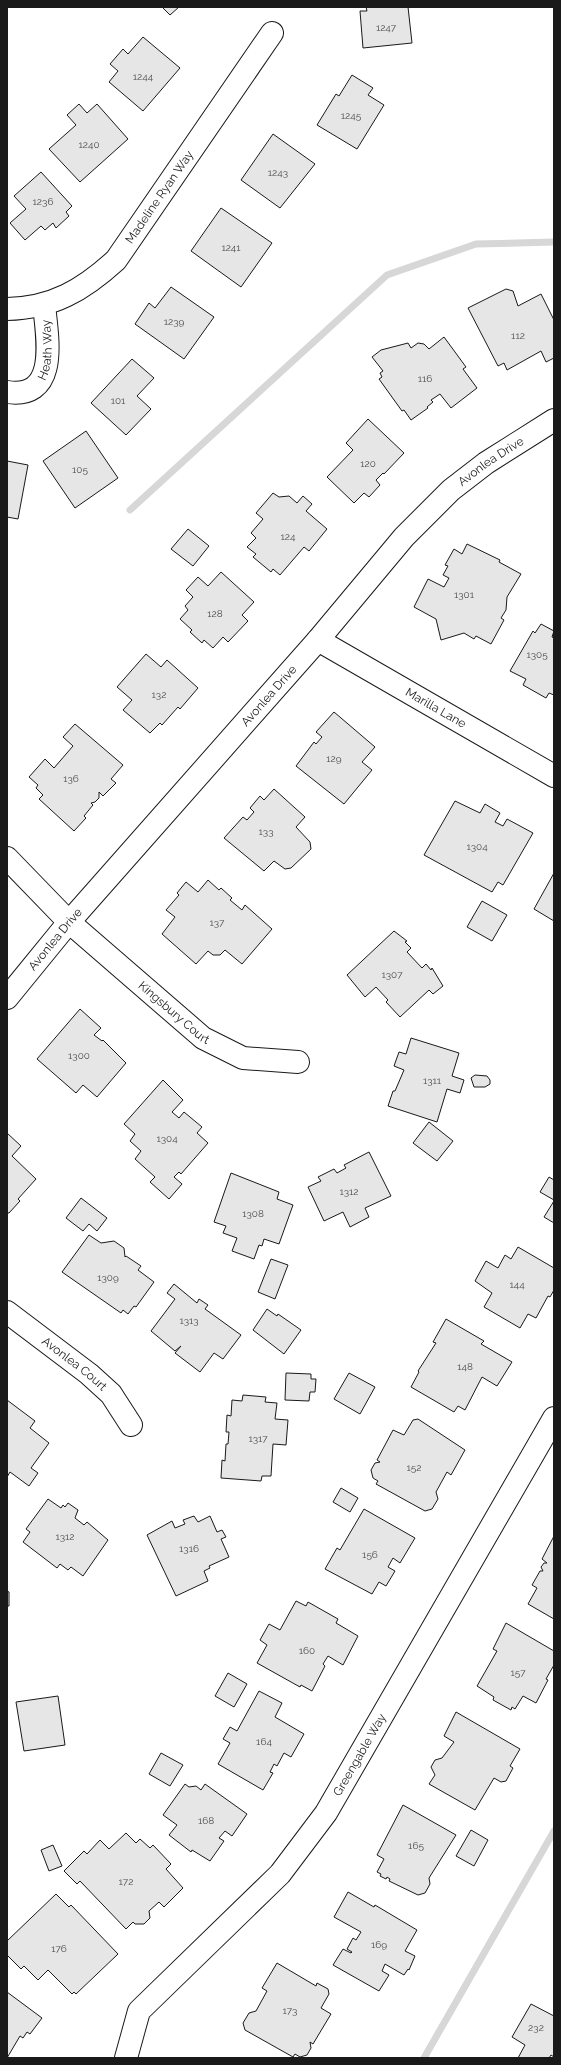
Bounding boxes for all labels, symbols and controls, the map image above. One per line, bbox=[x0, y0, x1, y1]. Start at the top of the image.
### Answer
house number: 1247 bbox=[376, 22, 397, 33]
house number: 1244 bbox=[133, 71, 154, 82]
house number: 1245 bbox=[341, 110, 362, 121]
house number: 1240 bbox=[78, 139, 100, 150]
street label: Madeline Ryan Way bbox=[122, 147, 196, 246]
house number: 1243 bbox=[268, 167, 288, 178]
house number: 1236 bbox=[33, 196, 53, 207]
house number: 1241 bbox=[221, 242, 241, 253]
house number: 1239 bbox=[164, 316, 184, 327]
street label: Heath Way bbox=[35, 319, 55, 383]
house number: 112 bbox=[511, 330, 525, 341]
house number: 116 bbox=[418, 373, 432, 384]
house number: 101 bbox=[111, 395, 126, 406]
street label: Avonlea Drive bbox=[455, 434, 526, 489]
house number: 120 bbox=[360, 458, 376, 469]
house number: 105 bbox=[72, 464, 88, 475]
house number: 124 bbox=[281, 531, 296, 542]
house number: 1301 bbox=[454, 589, 475, 600]
house number: 128 bbox=[207, 608, 223, 619]
house number: 1305 bbox=[526, 649, 548, 660]
street label: Avonlea Drive bbox=[238, 662, 299, 729]
street label: Marilla Lane bbox=[403, 685, 469, 731]
house number: 132 bbox=[152, 689, 166, 700]
house number: 129 bbox=[326, 753, 342, 764]
house number: 136 bbox=[63, 773, 79, 784]
house number: 133 bbox=[259, 826, 273, 837]
house number: 1304 bbox=[466, 841, 488, 852]
street label: Avonlea Drive bbox=[25, 905, 85, 973]
house number: 137 bbox=[210, 917, 225, 928]
house number: 1307 bbox=[381, 969, 403, 980]
street label: Kingsbury Court bbox=[136, 978, 212, 1047]
house number: 1300 bbox=[68, 1050, 90, 1061]
house number: 1311 bbox=[423, 1075, 442, 1086]
house number: 1304 bbox=[156, 1133, 178, 1144]
house number: 1312 bbox=[339, 1186, 359, 1197]
house number: 1308 bbox=[242, 1208, 264, 1219]
house number: 1309 bbox=[97, 1272, 119, 1283]
house number: 144 bbox=[509, 1279, 525, 1290]
house number: 1313 bbox=[179, 1315, 199, 1326]
street label: Avonlea Court bbox=[39, 1334, 110, 1394]
house number: 148 bbox=[457, 1361, 473, 1372]
house number: 1317 bbox=[248, 1433, 268, 1444]
house number: 152 bbox=[407, 1462, 421, 1473]
house number: 1312 bbox=[55, 1531, 75, 1542]
house number: 1316 bbox=[179, 1543, 199, 1554]
house number: 156 bbox=[362, 1549, 378, 1560]
house number: 160 bbox=[299, 1645, 315, 1656]
house number: 157 bbox=[510, 1667, 526, 1678]
street label: Greengable Way bbox=[330, 1711, 389, 1798]
house number: 164 bbox=[256, 1736, 272, 1747]
house number: 168 bbox=[198, 1815, 214, 1826]
house number: 165 bbox=[408, 1840, 424, 1851]
house number: 172 bbox=[119, 1876, 133, 1887]
house number: 169 bbox=[371, 1939, 387, 1950]
house number: 176 bbox=[51, 1943, 67, 1954]
house number: 173 bbox=[283, 2005, 297, 2016]
house number: 232 bbox=[528, 2022, 544, 2033]

